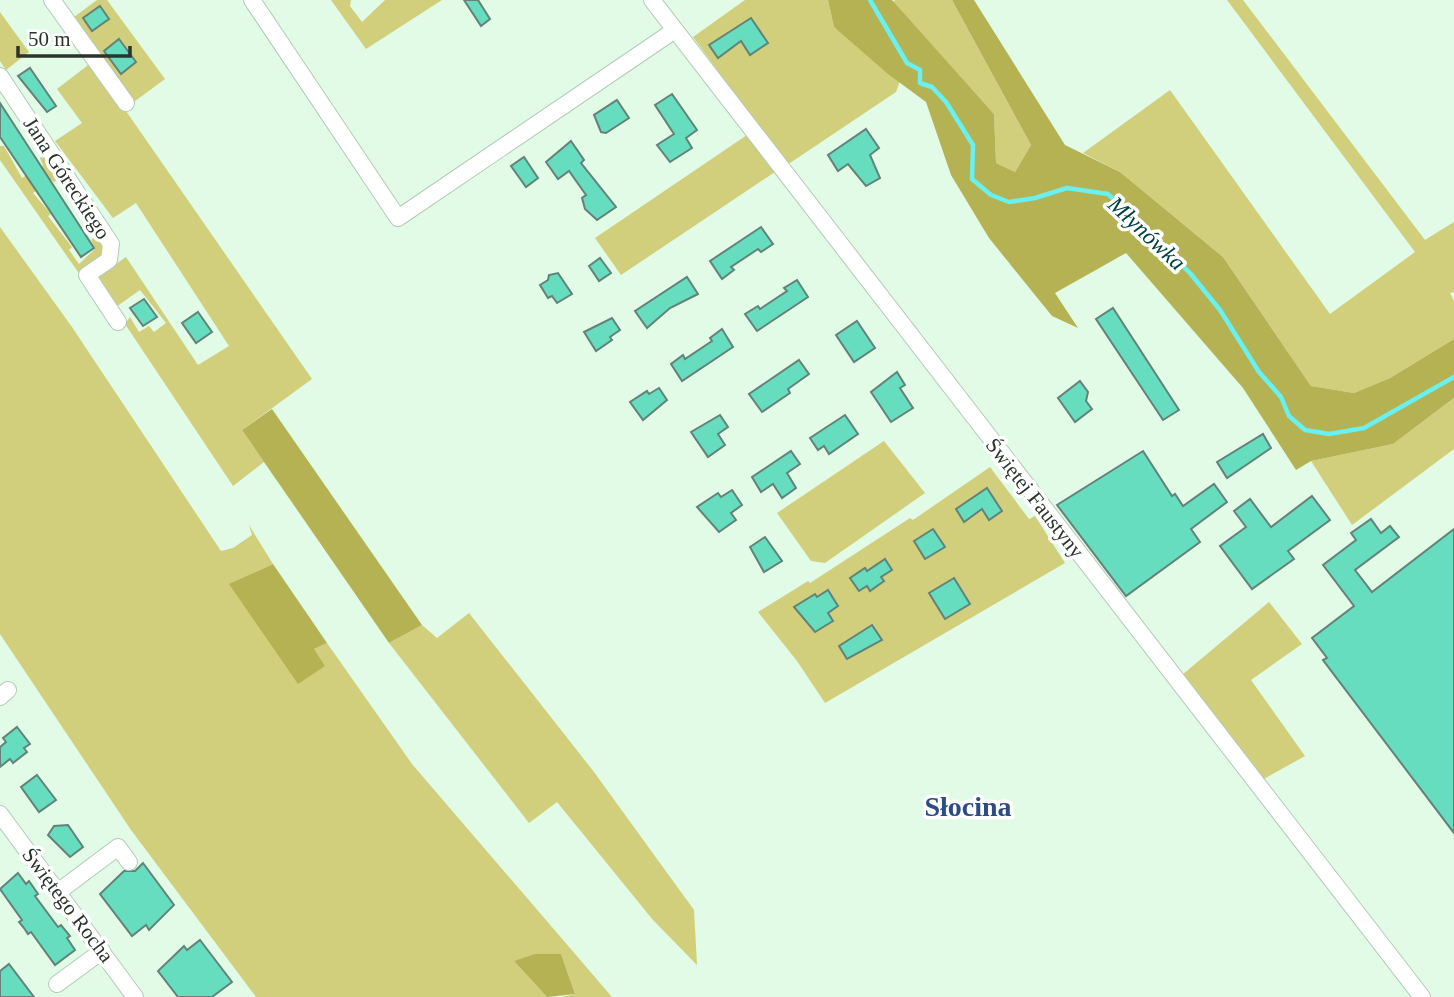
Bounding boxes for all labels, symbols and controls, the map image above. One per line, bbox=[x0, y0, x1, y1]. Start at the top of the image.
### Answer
scale bar bbox=[18, 14, 130, 58]
text: 50 m bbox=[28, 27, 71, 51]
street label: Jana Góreckiego bbox=[19, 113, 115, 243]
water label: Młynówka bbox=[1102, 191, 1190, 275]
street label: Świętej Faustyny bbox=[981, 433, 1089, 563]
district label: Słocina bbox=[924, 791, 1012, 822]
street label: Świętego Rocha bbox=[17, 843, 119, 967]

